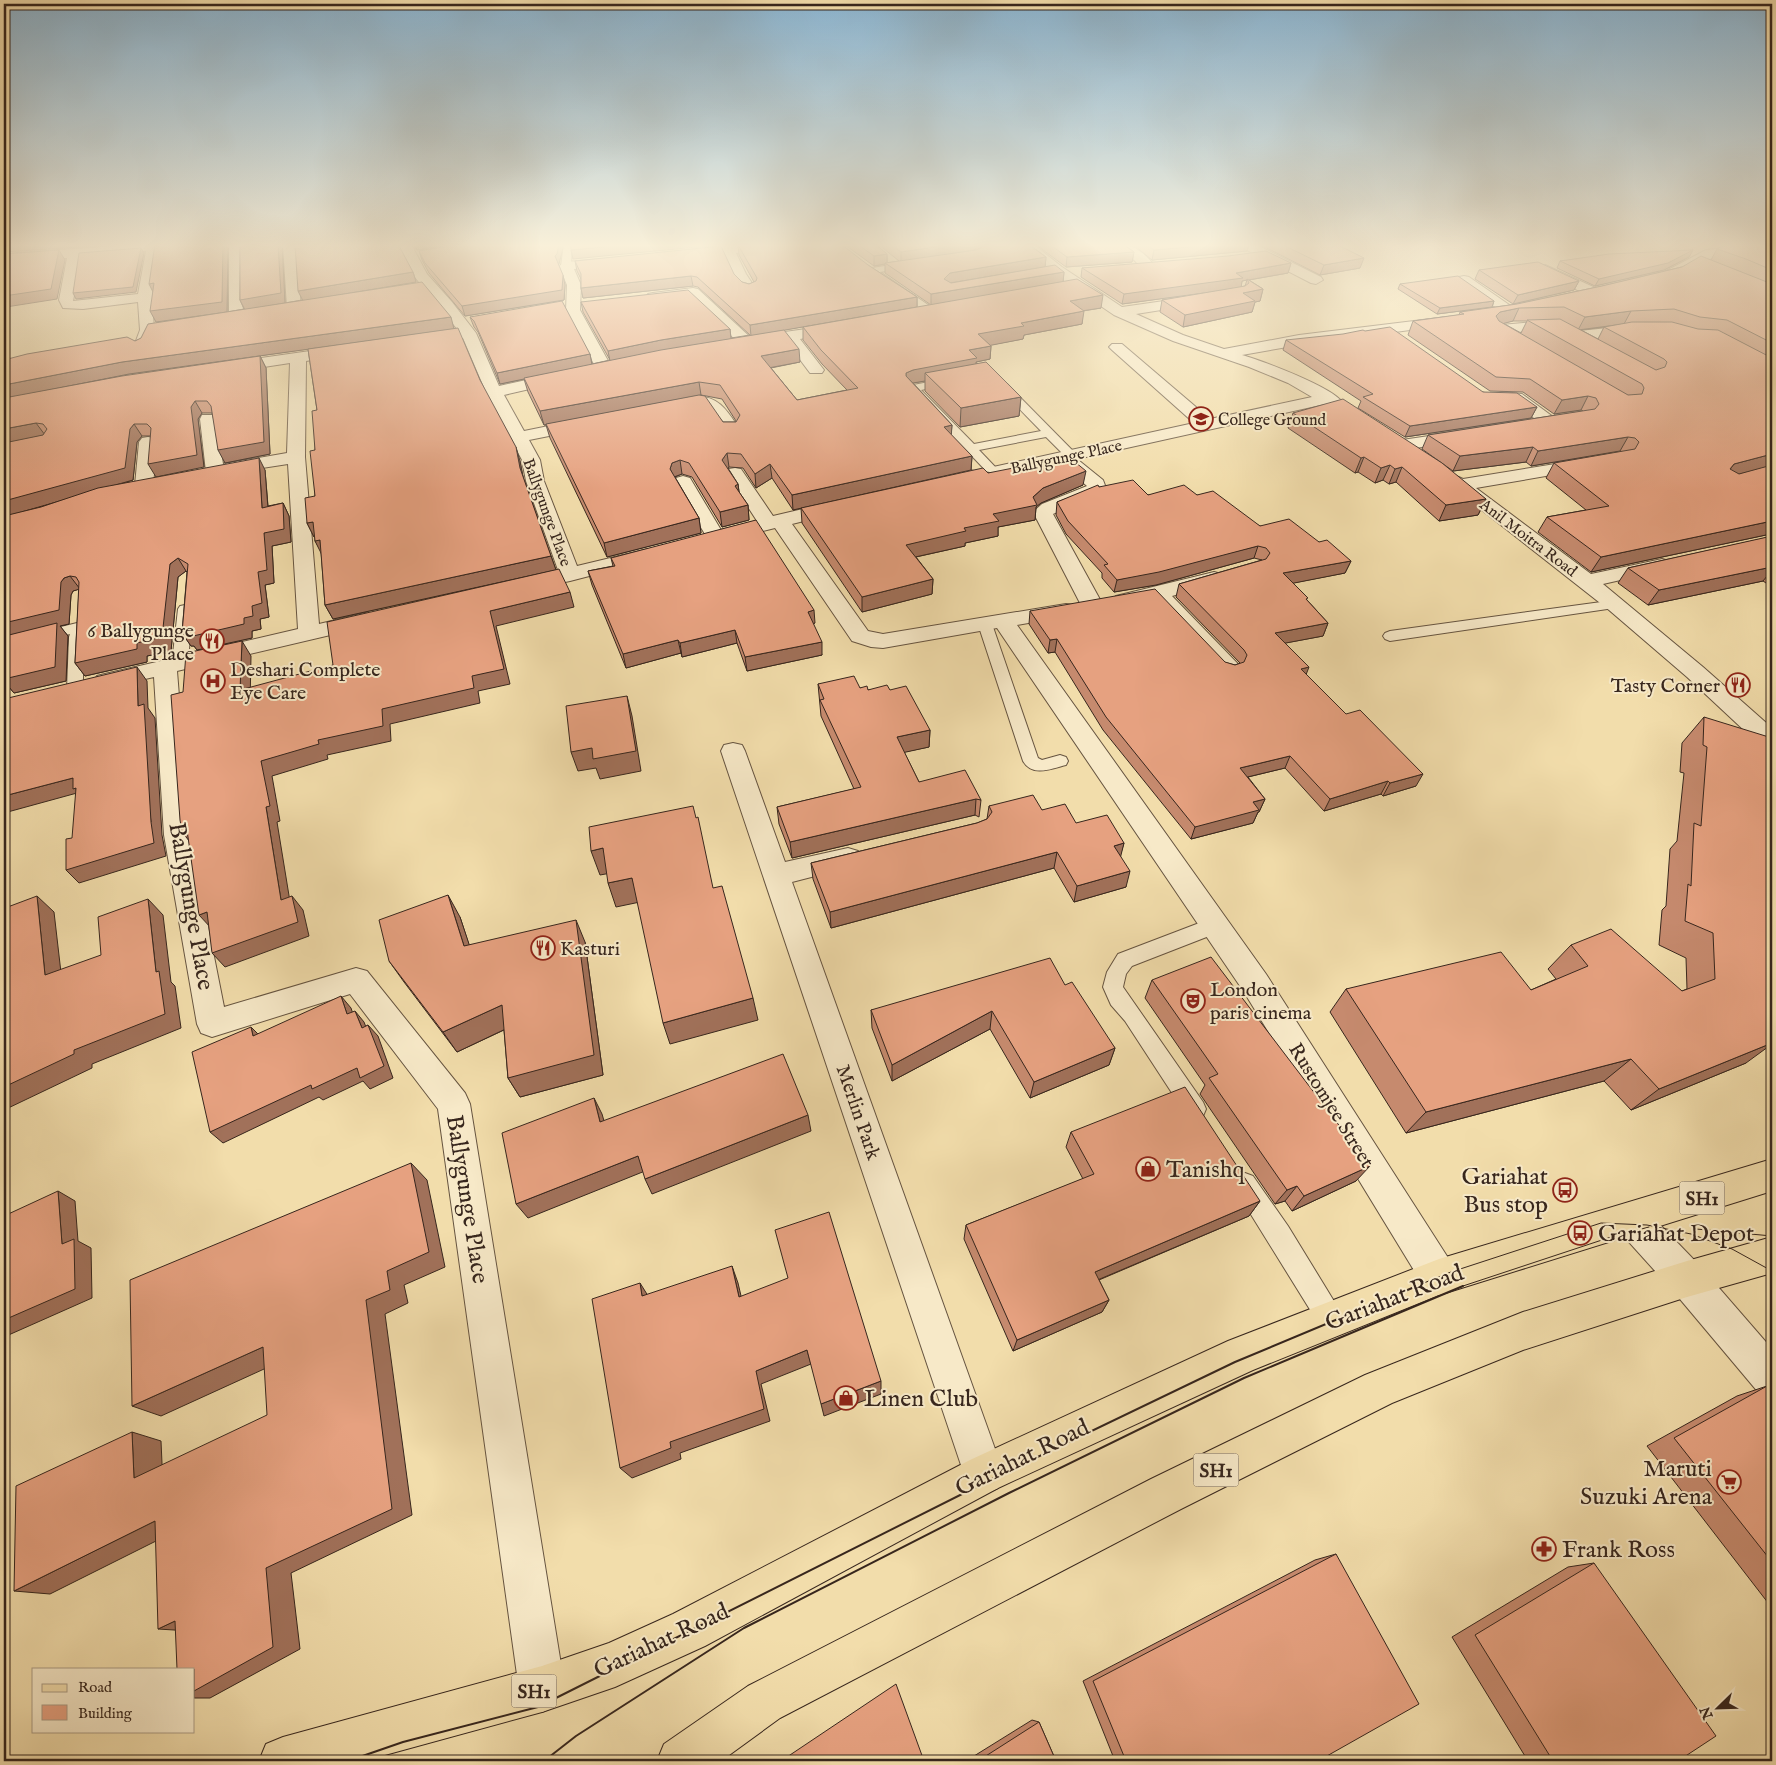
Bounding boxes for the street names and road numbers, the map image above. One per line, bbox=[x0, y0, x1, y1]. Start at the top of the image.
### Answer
street label: Ballygunge Place bbox=[1009, 436, 1124, 480]
street label: Ballygunge Place bbox=[517, 456, 575, 569]
street label: Anil Moitra Road bbox=[1474, 495, 1581, 582]
street label: Ballygunge Place bbox=[160, 820, 221, 993]
street label: Rustomjee Street bbox=[1282, 1039, 1379, 1173]
street label: Merlin Park bbox=[830, 1062, 886, 1164]
street label: Ballygunge Place bbox=[438, 1113, 495, 1286]
road number: SH1 bbox=[1680, 1182, 1724, 1214]
street label: Gariahat Road bbox=[1321, 1258, 1468, 1339]
street label: Gariahat Road bbox=[950, 1412, 1095, 1504]
road number: SH1 bbox=[1194, 1454, 1238, 1486]
street label: Gariahat Road bbox=[589, 1596, 734, 1686]
road number: SH1 bbox=[512, 1674, 556, 1708]

